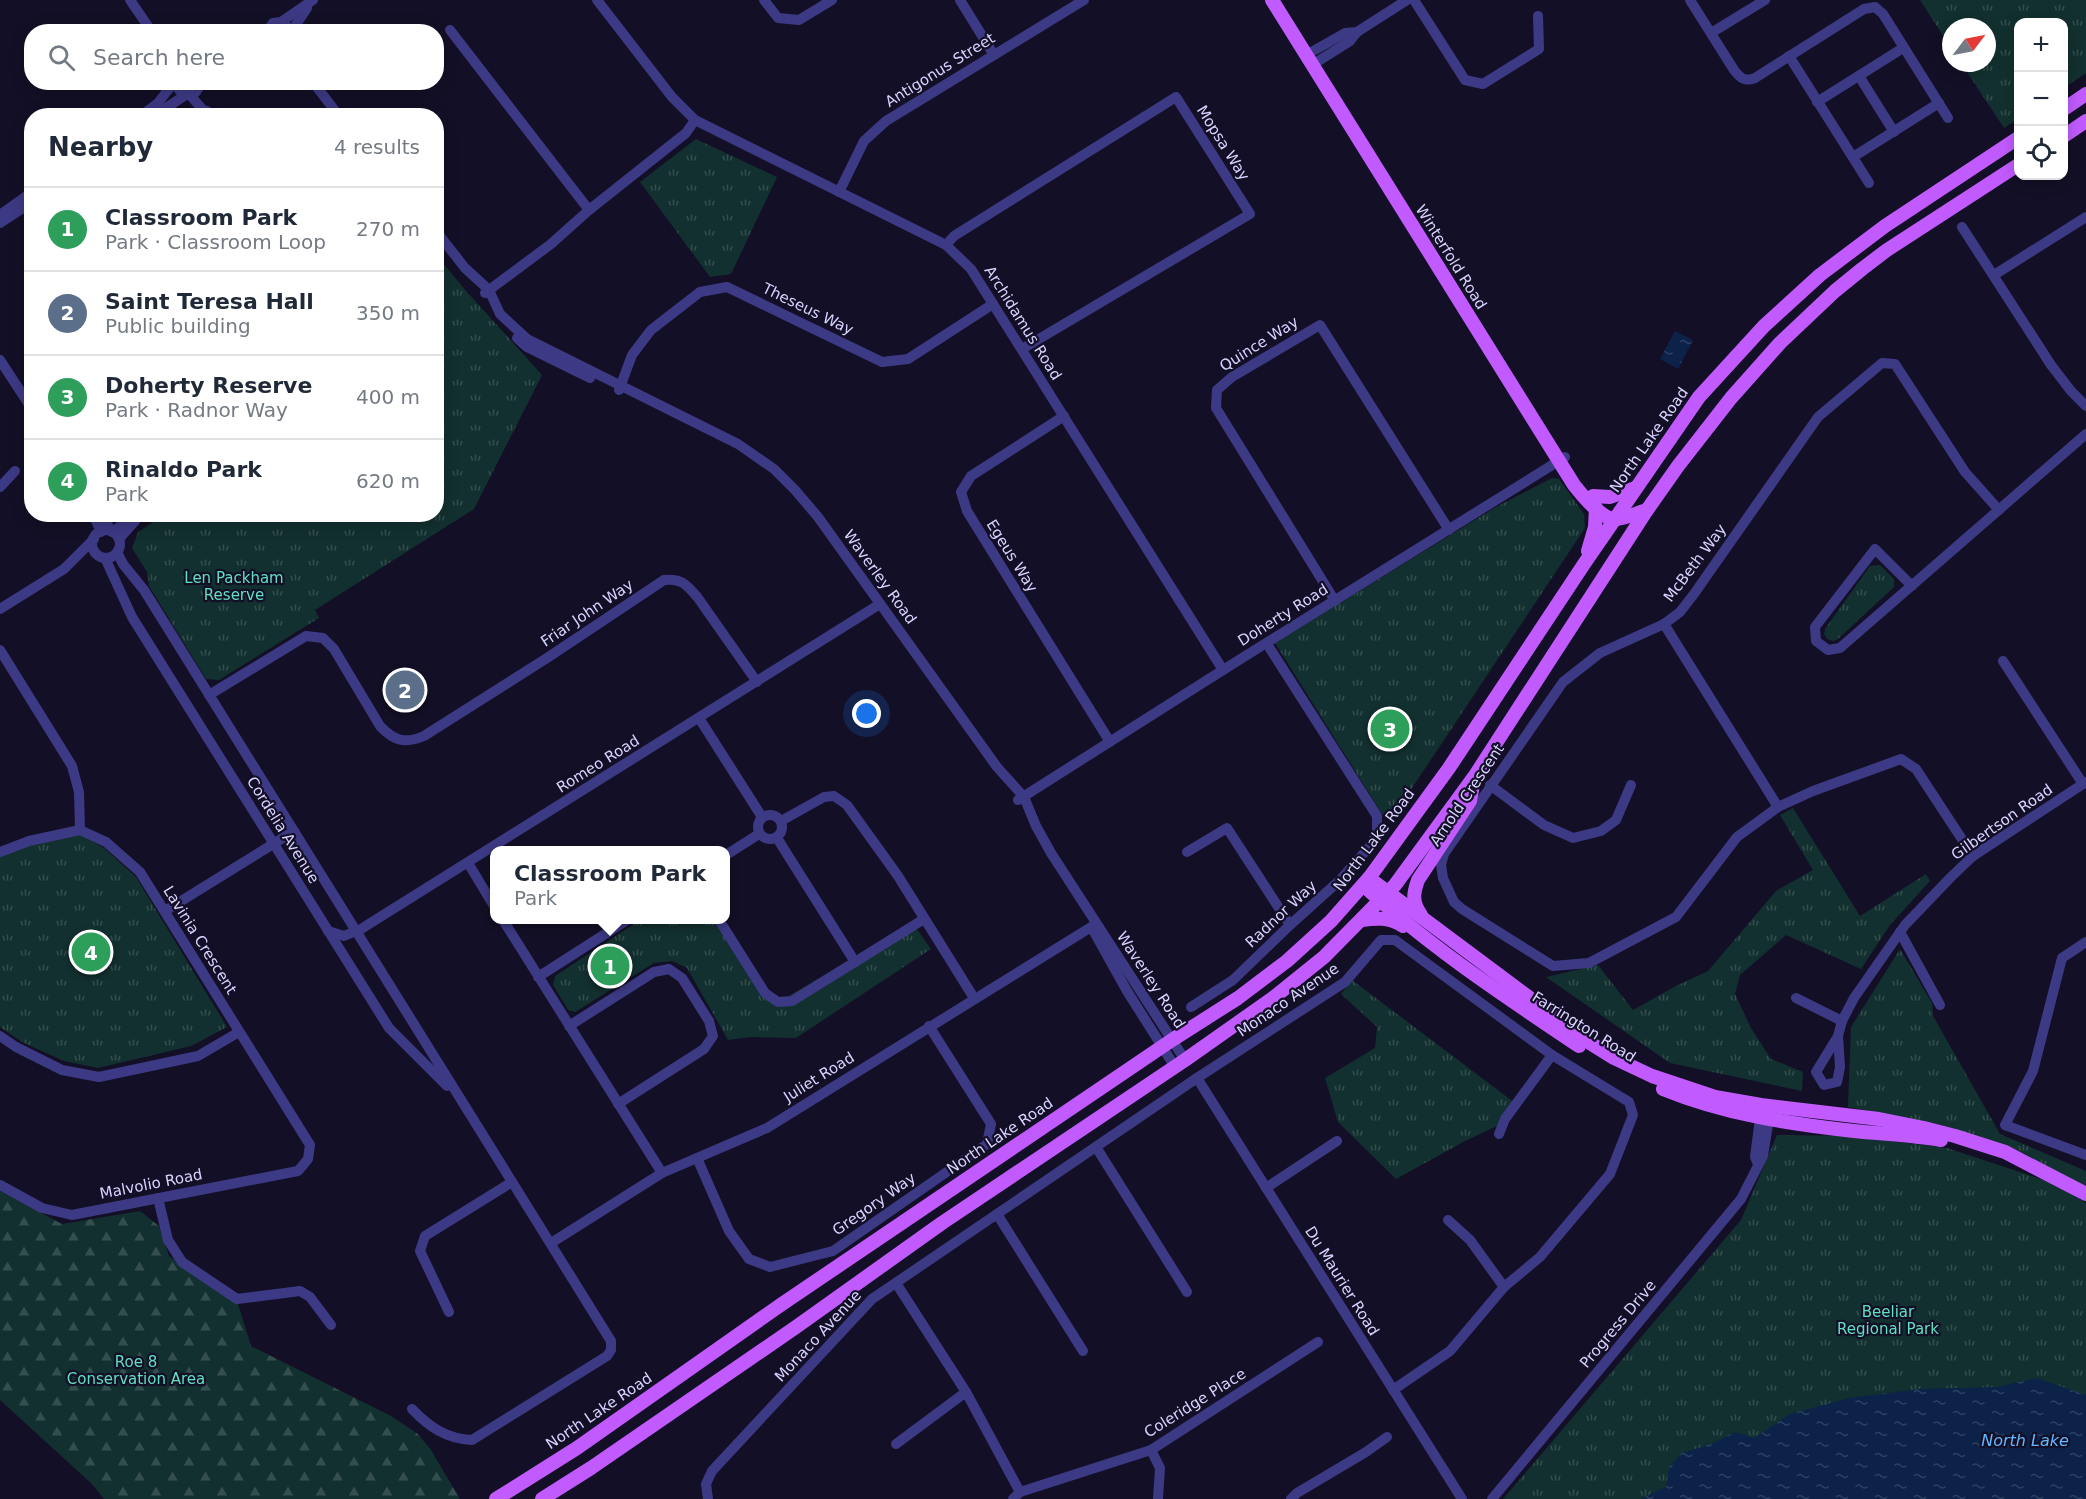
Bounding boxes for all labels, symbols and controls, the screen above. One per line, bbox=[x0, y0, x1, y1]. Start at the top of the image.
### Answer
north arrow bbox=[1942, 18, 1996, 72]
map controls bbox=[2014, 18, 2068, 180]
button: + bbox=[2014, 18, 2068, 72]
search box bbox=[24, 24, 444, 90]
street label: Antigonus Street bbox=[882, 29, 998, 111]
icon: search bbox=[45, 41, 78, 74]
text: Search here bbox=[93, 45, 225, 70]
button: − bbox=[2014, 72, 2068, 126]
street label: Mopsa Way bbox=[1193, 102, 1253, 184]
button: locate bbox=[2014, 126, 2068, 180]
text: Nearby bbox=[48, 132, 153, 162]
text: 4 results bbox=[334, 135, 420, 159]
street label: Winterfold Road bbox=[1412, 201, 1490, 313]
text: Classroom Park bbox=[105, 205, 297, 230]
text: 1 bbox=[61, 217, 74, 241]
text: 270 m bbox=[356, 217, 420, 241]
text: Park · Classroom Loop bbox=[105, 230, 326, 254]
street label: Archidamus Road bbox=[981, 263, 1065, 383]
street label: Theseus Way bbox=[759, 279, 857, 339]
text: Saint Teresa Hall bbox=[105, 289, 314, 314]
text: 2 bbox=[61, 301, 74, 325]
text: 350 m bbox=[356, 301, 420, 325]
street label: Quince Way bbox=[1216, 313, 1302, 375]
text: Public building bbox=[105, 314, 251, 338]
text: Doherty Reserve bbox=[105, 373, 312, 398]
street label: North Lake Road bbox=[1606, 384, 1692, 496]
text: 3 bbox=[61, 385, 74, 409]
text: 400 m bbox=[356, 385, 420, 409]
text: Park · Radnor Way bbox=[105, 398, 288, 422]
text: Rinaldo Park bbox=[105, 457, 262, 482]
text: 4 bbox=[61, 469, 74, 493]
text: 620 m bbox=[356, 469, 420, 493]
text: Park bbox=[105, 482, 148, 506]
street label: Egeus Way bbox=[983, 516, 1041, 596]
street label: McBeth Way bbox=[1660, 520, 1730, 605]
street label: Waverley Road bbox=[840, 526, 920, 628]
park label: Len Packham Reserve bbox=[184, 569, 284, 604]
street label: Friar John Way bbox=[537, 575, 637, 650]
street label: Doherty Road bbox=[1235, 580, 1331, 650]
pin: 2 bbox=[386, 668, 424, 712]
your location bbox=[852, 699, 881, 728]
pin: 3 bbox=[1370, 706, 1410, 752]
street label: Romeo Road bbox=[553, 731, 643, 797]
street label: Arnold Crescent bbox=[1426, 740, 1508, 850]
street label: Cordelia Avenue bbox=[243, 773, 323, 887]
street label: Gilbertson Road bbox=[1948, 780, 2056, 864]
street label: North Lake Road bbox=[1329, 785, 1419, 895]
popup bbox=[490, 846, 730, 924]
text: Classroom Park bbox=[514, 861, 706, 886]
street label: Radnor Way bbox=[1242, 877, 1320, 951]
street label: Lavinia Crescent bbox=[159, 882, 241, 998]
text: Park bbox=[514, 886, 557, 910]
street label: Waverley Road bbox=[1113, 928, 1189, 1032]
pin: 4 bbox=[72, 930, 110, 974]
pin: 1 bbox=[590, 944, 630, 988]
street label: Monaco Avenue bbox=[1234, 959, 1342, 1041]
street label: Farrington Road bbox=[1529, 988, 1639, 1066]
street label: Juliet Road bbox=[780, 1048, 858, 1106]
street label: North Lake Road bbox=[944, 1094, 1056, 1178]
street label: Malvolio Road bbox=[98, 1165, 204, 1203]
street label: Gregory Way bbox=[829, 1169, 919, 1239]
street label: Du Maurier Road bbox=[1301, 1223, 1383, 1339]
street label: Progress Drive bbox=[1576, 1277, 1660, 1371]
street label: Monaco Avenue bbox=[771, 1286, 865, 1386]
park label: Beeliar Regional Park bbox=[1837, 1303, 1939, 1338]
park label: Roe 8 Conservation Area bbox=[67, 1353, 205, 1388]
street label: Coleridge Place bbox=[1141, 1365, 1249, 1441]
street label: North Lake Road bbox=[543, 1369, 655, 1453]
water label: North Lake bbox=[1981, 1431, 2069, 1450]

